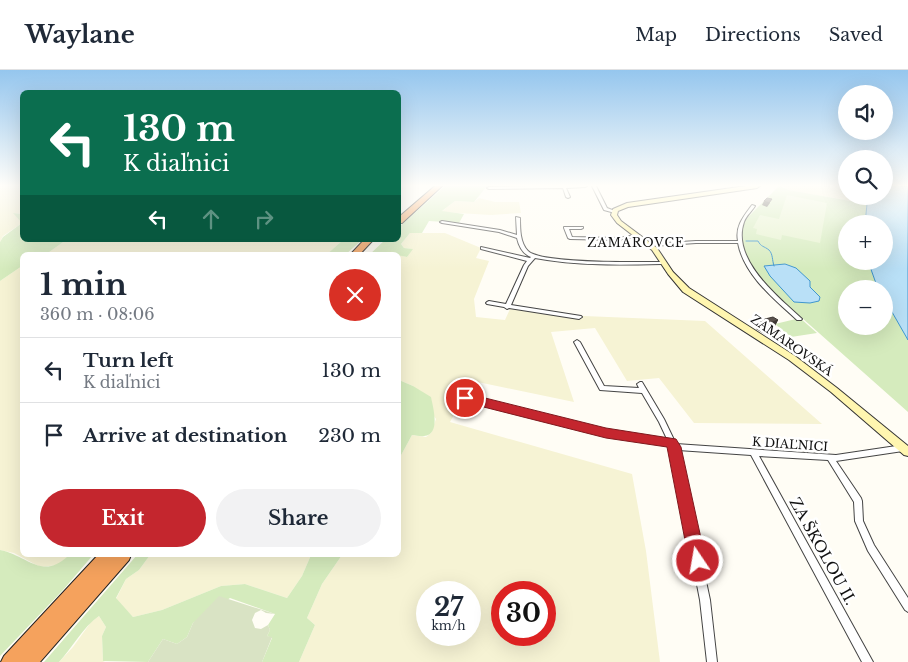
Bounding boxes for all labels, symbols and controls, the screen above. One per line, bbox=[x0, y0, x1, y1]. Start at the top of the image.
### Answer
text: Waylane bbox=[25, 20, 135, 49]
text: Map bbox=[635, 24, 677, 46]
text: Directions bbox=[705, 24, 801, 46]
text: Saved bbox=[829, 24, 883, 46]
map controls bbox=[838, 85, 893, 335]
button: sound bbox=[838, 85, 893, 140]
text: 130 m bbox=[123, 107, 235, 150]
icon: left bbox=[40, 110, 105, 175]
text: K diaľnici bbox=[123, 150, 230, 177]
button: search bbox=[838, 150, 893, 205]
icon: left bbox=[144, 205, 172, 233]
icon: ahead bbox=[197, 205, 225, 233]
icon: right bbox=[250, 205, 278, 233]
button: + bbox=[838, 215, 893, 270]
district label: ZAMAROVCE bbox=[587, 235, 685, 250]
text: 1 min bbox=[40, 266, 127, 303]
button: close bbox=[329, 269, 381, 321]
button: − bbox=[838, 280, 893, 335]
text: 360 m · 08:06 bbox=[40, 304, 154, 324]
street label: ZAMAROVSKÁ bbox=[748, 310, 837, 379]
text: Turn left bbox=[83, 349, 174, 372]
icon: left bbox=[40, 356, 68, 384]
text: 130 m bbox=[321, 359, 381, 382]
text: K diaľnici bbox=[83, 372, 161, 392]
pin bbox=[444, 377, 486, 419]
icon: arrive bbox=[451, 384, 479, 412]
icon: arrive bbox=[40, 421, 68, 449]
text: Arrive at destination bbox=[83, 424, 287, 447]
text: 230 m bbox=[318, 424, 381, 447]
street label: K DIAĽNICI bbox=[751, 434, 829, 454]
button: Exit bbox=[40, 489, 206, 547]
button: Share bbox=[216, 489, 381, 547]
street label: ZA ŠKOLOU II. bbox=[786, 494, 860, 608]
position arrow bbox=[671, 534, 723, 586]
speed limit sign: 30 bbox=[491, 581, 556, 646]
text: 27 bbox=[434, 592, 463, 623]
text: km/h bbox=[431, 618, 466, 633]

